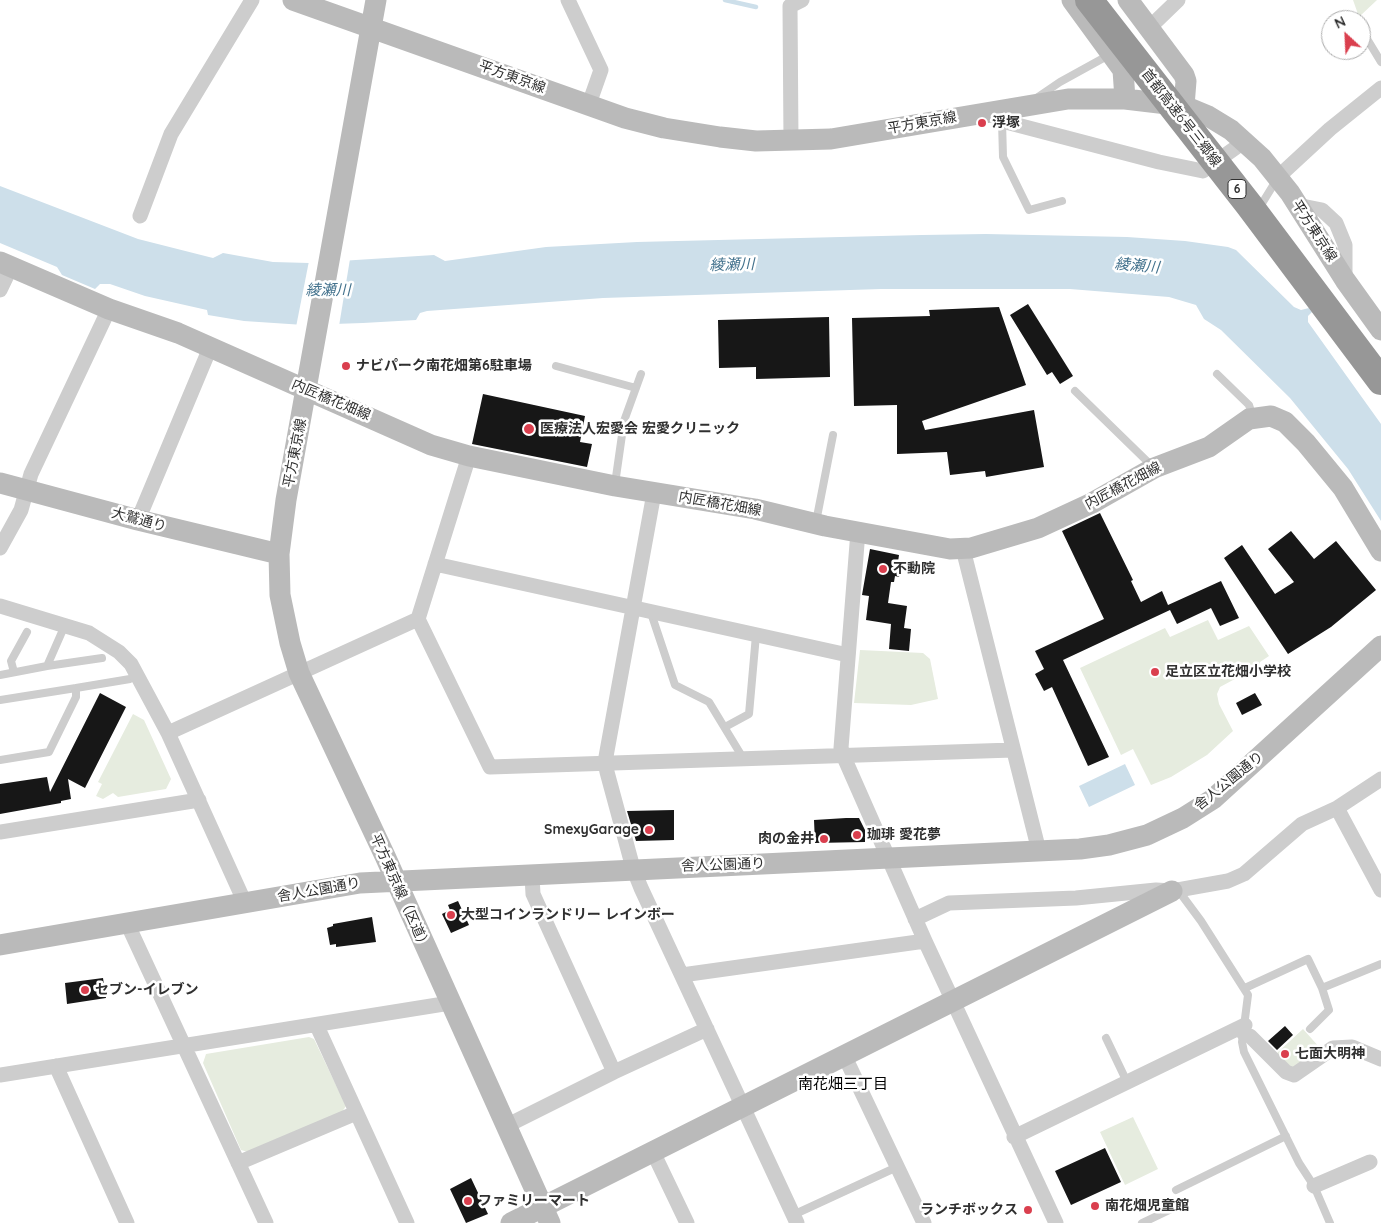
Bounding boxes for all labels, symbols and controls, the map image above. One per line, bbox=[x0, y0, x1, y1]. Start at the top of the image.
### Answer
north arrow bbox=[1321, 10, 1371, 60]
text: N bbox=[1332, 12, 1349, 33]
street label: 平方東京線 bbox=[476, 57, 548, 97]
street label: 首都高速6号三郷線 bbox=[1138, 66, 1224, 170]
street label: 平方東京線 bbox=[886, 109, 958, 137]
place label: 浮塚 bbox=[992, 115, 1020, 131]
marker: 浮塚 bbox=[976, 117, 988, 129]
road number: 6 bbox=[1228, 180, 1246, 198]
street label: 平方東京線 bbox=[1288, 197, 1340, 265]
water label: 綾瀬川 bbox=[1114, 255, 1160, 277]
water label: 綾瀬川 bbox=[709, 256, 755, 274]
water label: 綾瀬川 bbox=[306, 281, 350, 299]
place label: ナビパーク南花畑第6駐車場 bbox=[356, 358, 532, 374]
marker: ナビパーク南花畑第6駐車場 bbox=[340, 360, 352, 372]
street label: 内匠橋花畑線 bbox=[289, 376, 373, 424]
street label: 平方東京線 bbox=[280, 417, 310, 489]
place label: 医療法人宏愛会 宏愛クリニック bbox=[540, 421, 740, 437]
marker: 医療法人宏愛会 宏愛クリニック bbox=[522, 422, 536, 436]
street label: 内匠橋花畑線 bbox=[1082, 459, 1164, 513]
street label: 内匠橋花畑線 bbox=[677, 488, 763, 520]
street label: 大鷲通り bbox=[110, 505, 168, 535]
place label: 不動院 bbox=[893, 561, 935, 577]
marker: 不動院 bbox=[877, 563, 889, 575]
place label: 足立区立花畑小学校 bbox=[1165, 664, 1291, 680]
marker: 足立区立花畑小学校 bbox=[1149, 666, 1161, 678]
street label: 舎人公園通り bbox=[1191, 748, 1267, 814]
place label: SmexyGarage bbox=[544, 822, 639, 838]
marker: SmexyGarage bbox=[643, 824, 655, 836]
place label: 珈琲 愛花夢 bbox=[867, 827, 941, 843]
marker: 珈琲 愛花夢 bbox=[851, 829, 863, 841]
street label: 平方東京線（区道） bbox=[367, 831, 433, 953]
place label: 肉の金井 bbox=[758, 831, 814, 847]
marker: 肉の金井 bbox=[818, 833, 830, 845]
street label: 舎人公園通り bbox=[681, 855, 765, 875]
street label: 舎人公園通り bbox=[276, 874, 362, 906]
place label: 大型コインランドリー レインボー bbox=[461, 907, 675, 923]
marker: 大型コインランドリー レインボー bbox=[445, 909, 457, 921]
place label: セブン-イレブン bbox=[95, 982, 199, 998]
marker: セブン-イレブン bbox=[79, 984, 91, 996]
place label: 七面大明神 bbox=[1295, 1046, 1365, 1062]
marker: 七面大明神 bbox=[1279, 1048, 1291, 1060]
district label: 南花畑三丁目 bbox=[798, 1075, 888, 1093]
place label: ファミリーマート bbox=[478, 1193, 590, 1209]
marker: ファミリーマート bbox=[462, 1195, 474, 1207]
place label: 南花畑児童館 bbox=[1105, 1198, 1189, 1214]
marker: 南花畑児童館 bbox=[1089, 1200, 1101, 1212]
place label: ランチボックス bbox=[920, 1202, 1018, 1218]
marker: ランチボックス bbox=[1022, 1204, 1034, 1216]

